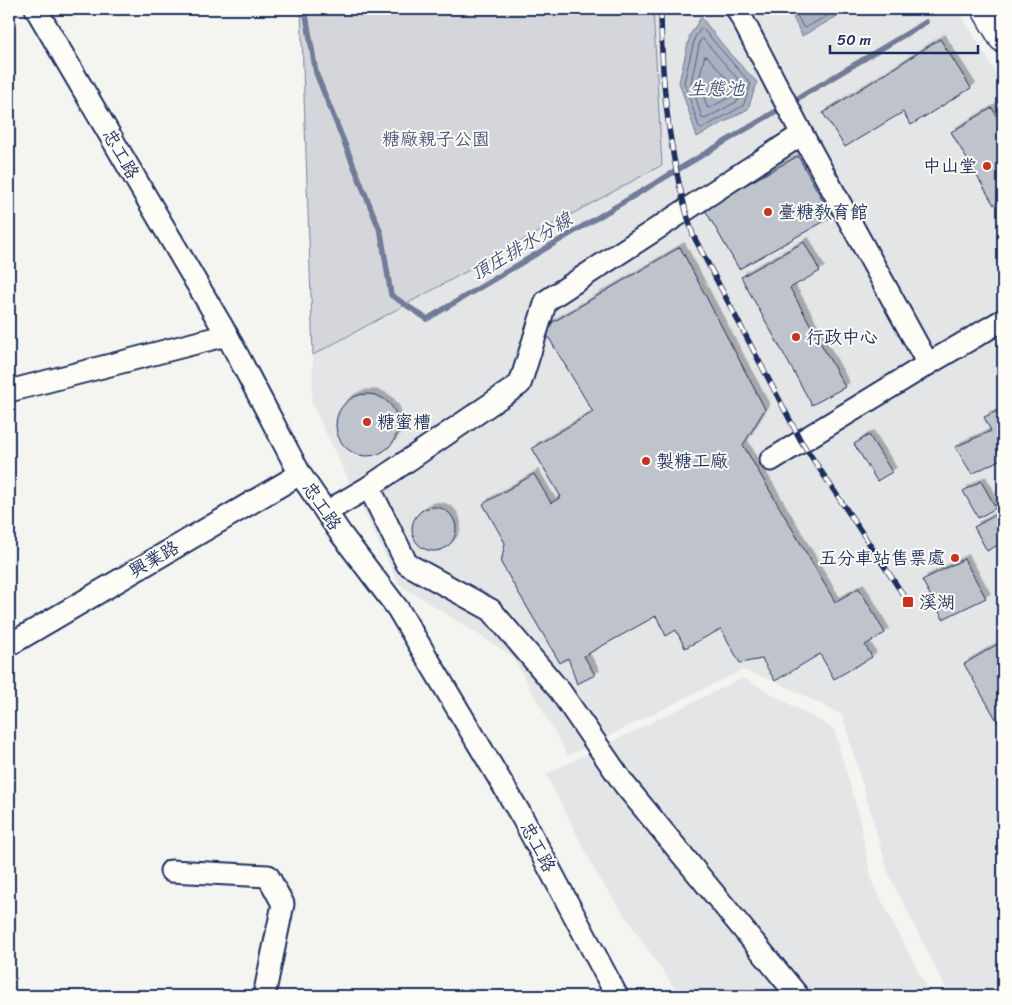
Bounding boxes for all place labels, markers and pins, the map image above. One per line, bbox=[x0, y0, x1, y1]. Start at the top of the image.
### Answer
place label: 中山堂 bbox=[923, 150, 977, 182]
marker: 中山堂 bbox=[981, 160, 993, 172]
place label: 臺糖教育館 bbox=[778, 196, 868, 228]
marker: 臺糖教育館 bbox=[762, 206, 774, 218]
place label: 行政中心 bbox=[806, 321, 878, 353]
marker: 行政中心 bbox=[790, 331, 802, 343]
place label: 糖蜜槽 bbox=[377, 406, 431, 438]
marker: 糖蜜槽 bbox=[361, 416, 373, 428]
place label: 製糖工廠 bbox=[656, 445, 728, 477]
marker: 製糖工廠 bbox=[640, 455, 652, 467]
place label: 五分車站售票處 bbox=[819, 542, 945, 574]
marker: 五分車站售票處 bbox=[949, 552, 961, 564]
place label: 溪湖 bbox=[919, 586, 955, 618]
marker: 溪湖 bbox=[901, 595, 915, 609]

